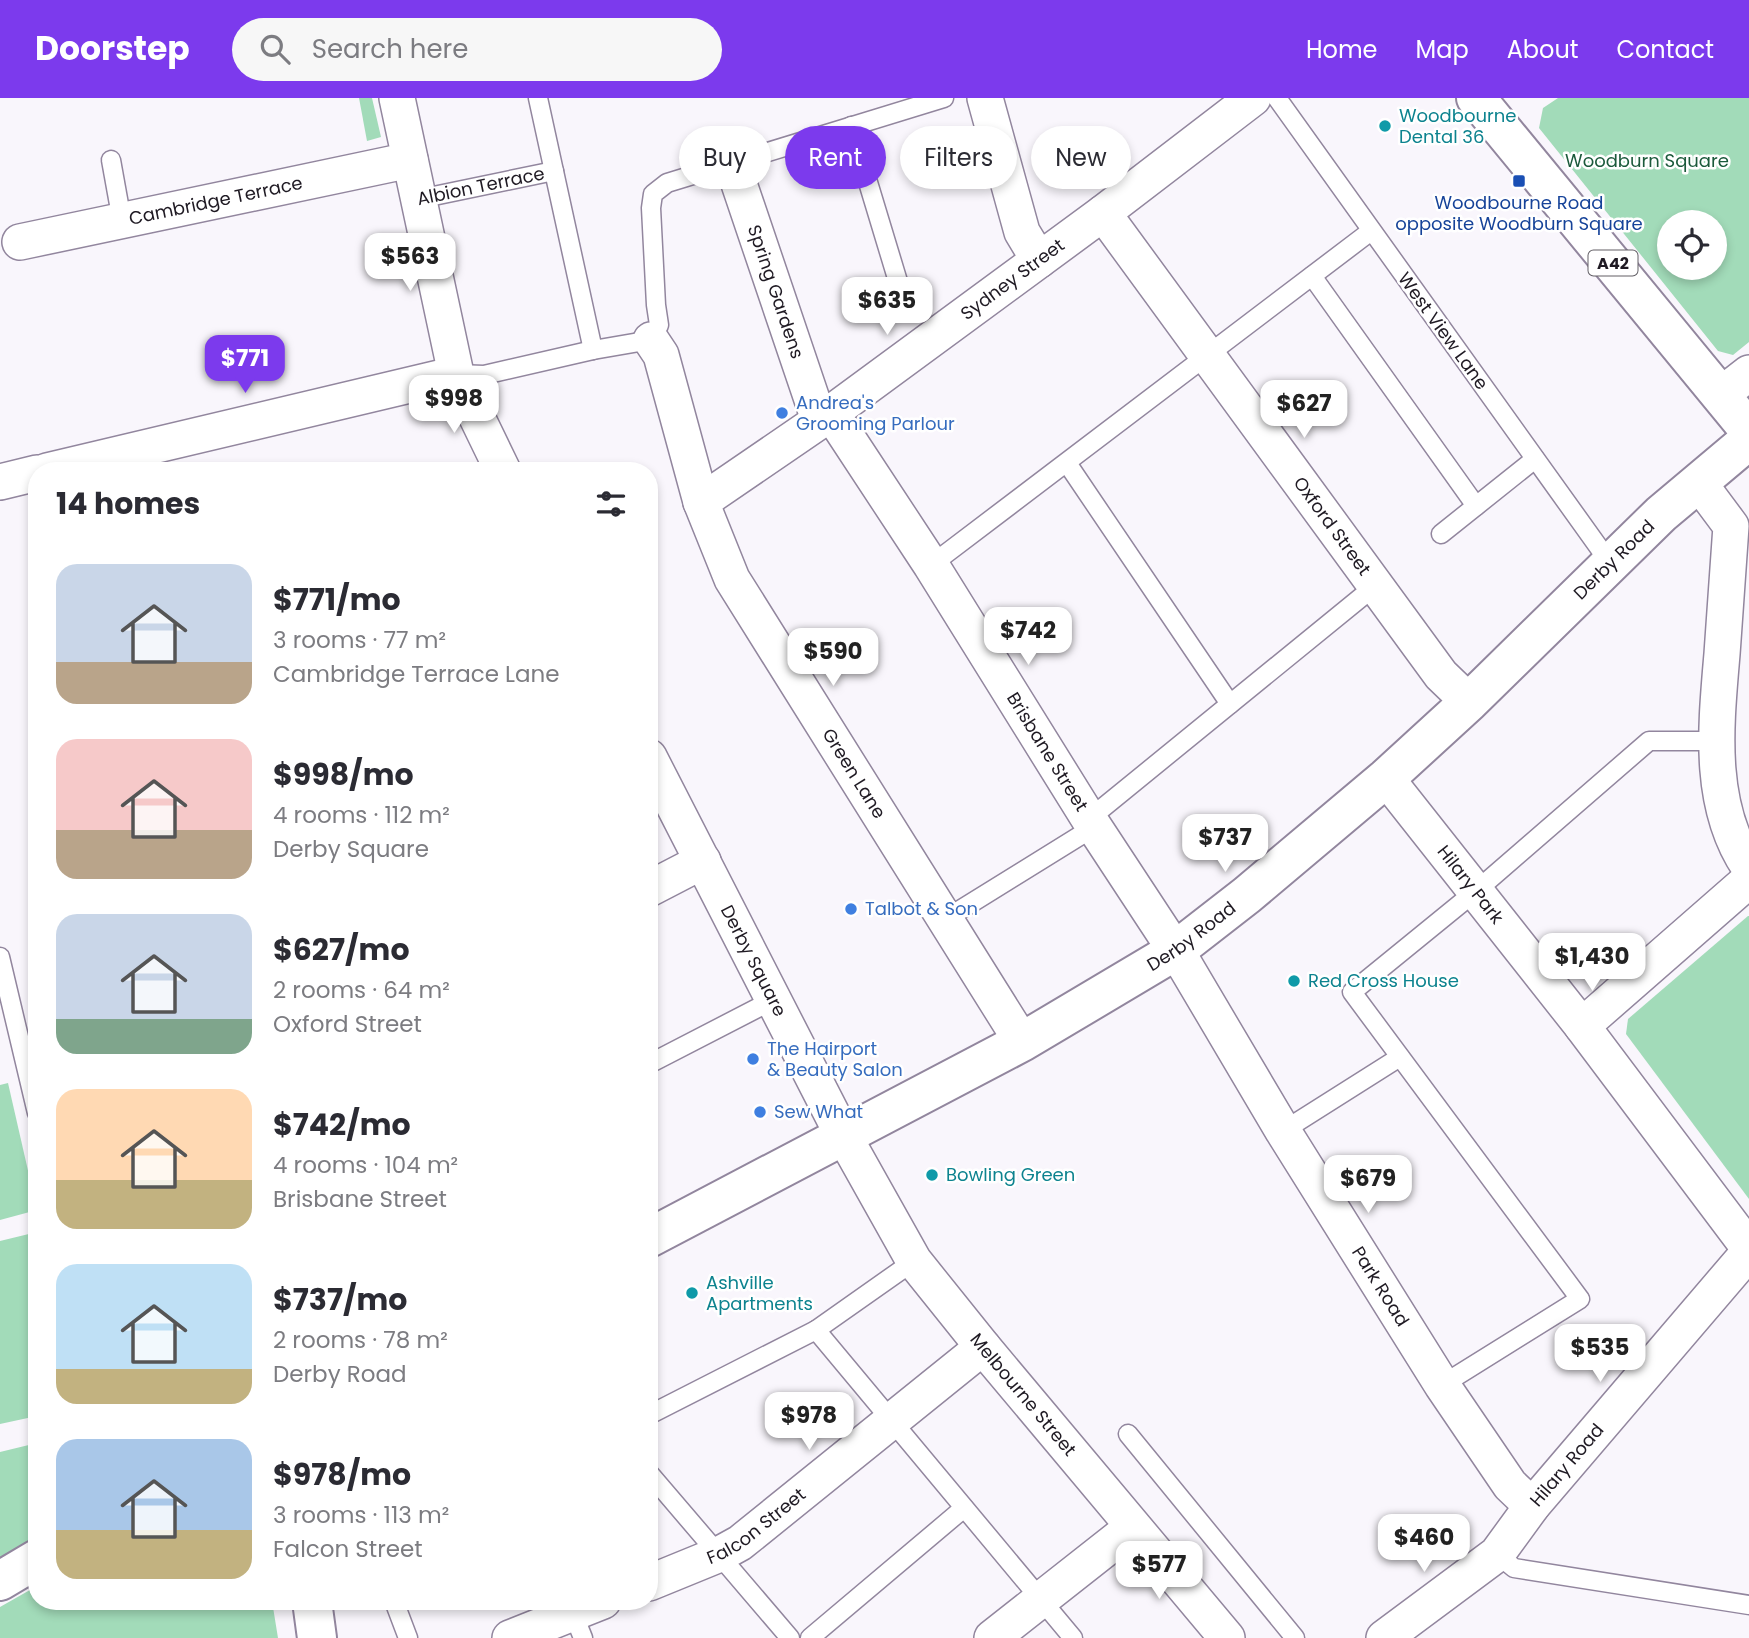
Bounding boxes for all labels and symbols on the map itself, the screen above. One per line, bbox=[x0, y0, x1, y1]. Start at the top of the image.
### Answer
place label: Woodbourne Dental 36 bbox=[1399, 103, 1516, 149]
marker: Woodbourne Dental 36 bbox=[1377, 118, 1393, 134]
park label: Woodburn Square bbox=[1565, 148, 1729, 173]
street label: Albion Terrace bbox=[415, 160, 547, 211]
street label: Cambridge Terrace bbox=[126, 170, 305, 231]
marker: Woodbourne Road opposite Woodburn Square bbox=[1511, 173, 1527, 189]
place label: Woodbourne Road opposite Woodburn Square bbox=[1395, 190, 1643, 236]
street label: Spring Gardens bbox=[742, 222, 810, 362]
street label: Sydney Street bbox=[955, 232, 1069, 326]
pin: $563 bbox=[369, 234, 451, 293]
road number: A42 bbox=[1588, 251, 1638, 276]
street label: West View Lane bbox=[1392, 267, 1494, 394]
pin: $635 bbox=[846, 278, 928, 337]
pin: $771 bbox=[204, 336, 286, 395]
pin: $998 bbox=[413, 376, 495, 435]
pin: $627 bbox=[1263, 380, 1345, 440]
place label: Andrea's Grooming Parlour bbox=[796, 390, 955, 436]
marker: Andrea's Grooming Parlour bbox=[774, 405, 790, 421]
street label: Oxford Street bbox=[1288, 471, 1377, 580]
street label: Derby Road bbox=[1568, 514, 1660, 605]
pin: $742 bbox=[987, 608, 1069, 667]
pin: $590 bbox=[792, 628, 874, 688]
street label: Brisbane Street bbox=[1001, 687, 1094, 816]
street label: Green Lane bbox=[817, 723, 892, 823]
pin: $737 bbox=[1184, 814, 1266, 874]
street label: Hilary Park bbox=[1432, 840, 1510, 929]
street label: Derby Road bbox=[1142, 895, 1241, 977]
place label: Talbot & Son bbox=[865, 896, 978, 921]
street label: Derby Square bbox=[715, 901, 793, 1021]
marker: Talbot & Son bbox=[843, 901, 859, 917]
pin: $1,430 bbox=[1535, 934, 1649, 993]
place label: Red Cross House bbox=[1308, 968, 1459, 993]
marker: Red Cross House bbox=[1286, 973, 1302, 989]
place label: The Hairport & Beauty Salon bbox=[767, 1036, 903, 1082]
marker: The Hairport & Beauty Salon bbox=[745, 1051, 761, 1067]
place label: Sew What bbox=[774, 1099, 863, 1124]
marker: Sew What bbox=[752, 1104, 768, 1120]
pin: $679 bbox=[1327, 1156, 1409, 1215]
place label: Bowling Green bbox=[946, 1162, 1075, 1187]
marker: Bowling Green bbox=[924, 1167, 940, 1183]
street label: Park Road bbox=[1346, 1241, 1415, 1331]
place label: Ashville Apartments bbox=[706, 1270, 813, 1316]
marker: Ashville Apartments bbox=[684, 1285, 700, 1301]
pin: $535 bbox=[1559, 1324, 1641, 1384]
street label: Melbourne Street bbox=[965, 1328, 1082, 1461]
pin: $978 bbox=[768, 1392, 850, 1452]
street label: Hilary Road bbox=[1524, 1418, 1609, 1512]
street label: Falcon Street bbox=[703, 1482, 811, 1570]
pin: $460 bbox=[1383, 1514, 1465, 1574]
pin: $577 bbox=[1118, 1542, 1200, 1601]

